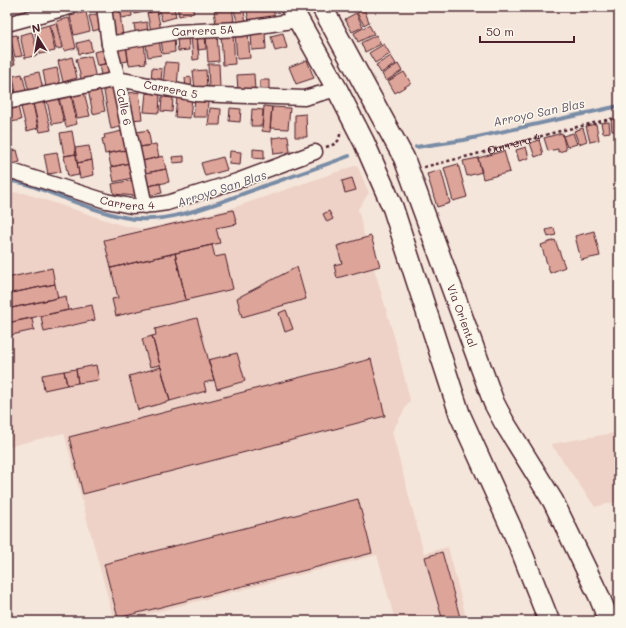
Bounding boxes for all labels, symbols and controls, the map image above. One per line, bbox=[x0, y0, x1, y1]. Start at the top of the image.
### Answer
north arrow bbox=[18, 18, 58, 58]
scale bar bbox=[480, 18, 574, 44]
text: N bbox=[30, 20, 42, 36]
street label: Carrera 5A bbox=[170, 21, 234, 40]
text: 50 m bbox=[486, 23, 514, 39]
street label: Carrera 5 bbox=[142, 76, 199, 101]
street label: Calle 6 bbox=[113, 87, 136, 127]
water label: Arroyo San Blas bbox=[492, 94, 586, 130]
street label: Carrera 4 bbox=[485, 128, 543, 158]
water label: Arroyo San Blas bbox=[175, 166, 269, 210]
street label: Carrera 4 bbox=[98, 192, 155, 213]
street label: Vía Oriental bbox=[444, 282, 481, 349]

